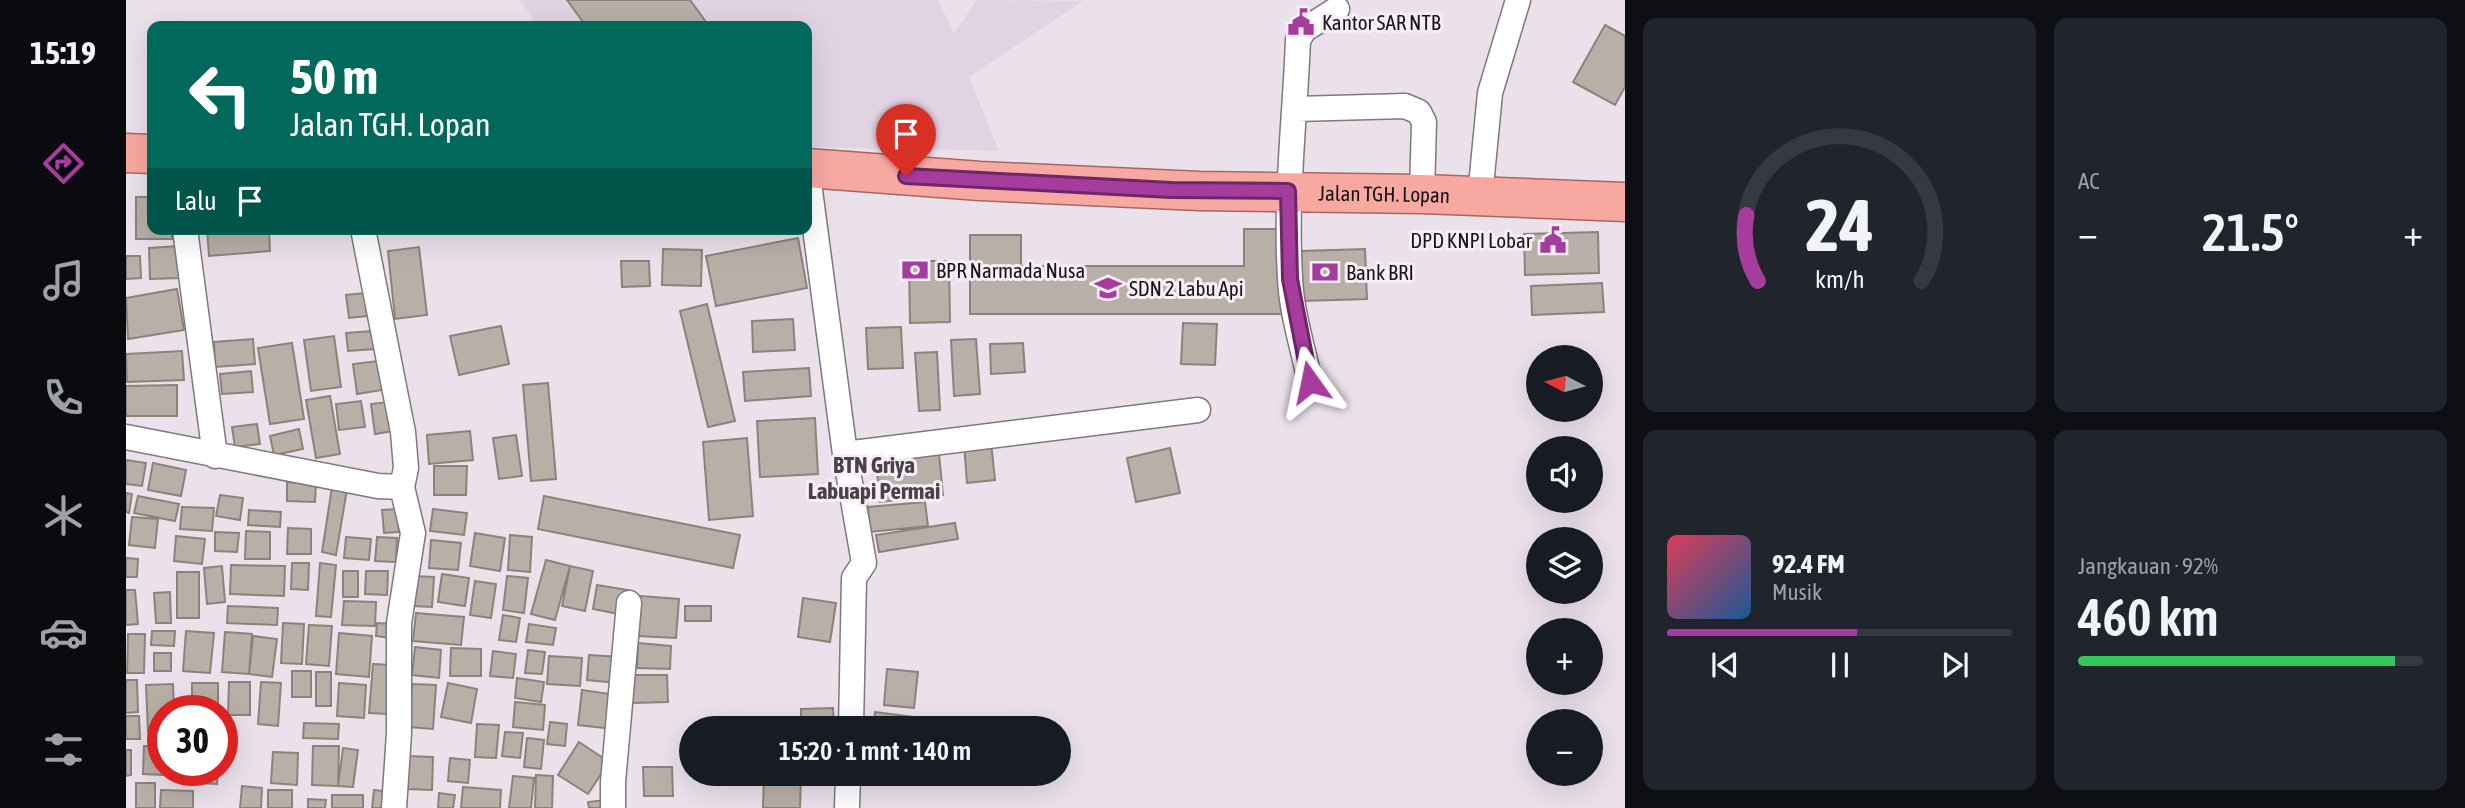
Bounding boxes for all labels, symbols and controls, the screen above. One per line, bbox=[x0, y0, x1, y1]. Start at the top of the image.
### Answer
public building icon: Kantor SAR NTB bbox=[1286, 7, 1316, 37]
place label: Kantor SAR NTB bbox=[1322, 10, 1441, 34]
text: 15:19 bbox=[30, 34, 96, 71]
text: 50 m bbox=[290, 48, 378, 104]
icon: left bbox=[175, 49, 266, 140]
pin bbox=[876, 104, 936, 176]
text: Jalan TGH. Lopan bbox=[290, 106, 490, 143]
icon: arrive bbox=[887, 115, 925, 153]
icon: directions bbox=[39, 139, 88, 188]
text: AC bbox=[2078, 168, 2100, 194]
street label: Jalan TGH. Lopan bbox=[1318, 181, 1451, 207]
icon: arrive bbox=[231, 182, 269, 220]
text: 24 bbox=[1805, 183, 1874, 266]
text: Lalu bbox=[175, 186, 217, 216]
text: 21.5° bbox=[2202, 202, 2299, 262]
text: − bbox=[2078, 211, 2098, 254]
text: + bbox=[2403, 211, 2423, 254]
public building icon: DPD KNPI Lobar bbox=[1538, 225, 1568, 255]
place label: DPD KNPI Lobar bbox=[1410, 228, 1533, 252]
bank icon: BPR Narmada Nusa bbox=[900, 255, 930, 285]
icon: music bbox=[39, 256, 88, 305]
bank icon: Bank BRI bbox=[1310, 257, 1340, 287]
place label: BPR Narmada Nusa bbox=[936, 258, 1085, 282]
place label: Bank BRI bbox=[1346, 260, 1414, 284]
text: km/h bbox=[1815, 265, 1864, 293]
school or university icon: SDN 2 Labu Api bbox=[1093, 273, 1123, 303]
place label: SDN 2 Labu Api bbox=[1129, 276, 1244, 300]
position arrow bbox=[1273, 345, 1347, 419]
north arrow bbox=[1526, 345, 1603, 422]
map controls bbox=[1526, 345, 1603, 786]
icon: phone bbox=[39, 373, 88, 422]
button: sound bbox=[1526, 436, 1603, 513]
district label: BTN Griya Labuapi Permai bbox=[808, 452, 940, 504]
icon: climate bbox=[39, 491, 88, 540]
button: layers bbox=[1526, 527, 1603, 604]
text: 92.4 FM bbox=[1772, 549, 1845, 579]
text: Jangkauan · 92% bbox=[2078, 553, 2218, 579]
text: Musik bbox=[1772, 579, 1822, 605]
text: 460 km bbox=[2078, 587, 2219, 647]
icon: car bbox=[39, 608, 88, 657]
button: + bbox=[1526, 618, 1603, 695]
icon: previous bbox=[1706, 646, 1744, 684]
icon: pause bbox=[1821, 646, 1859, 684]
icon: next bbox=[1936, 646, 1974, 684]
speed limit sign: 30 bbox=[147, 695, 238, 786]
button: − bbox=[1526, 709, 1603, 786]
icon: filters bbox=[39, 725, 88, 774]
text: 15:20 · 1 mnt · 140 m bbox=[779, 736, 971, 766]

